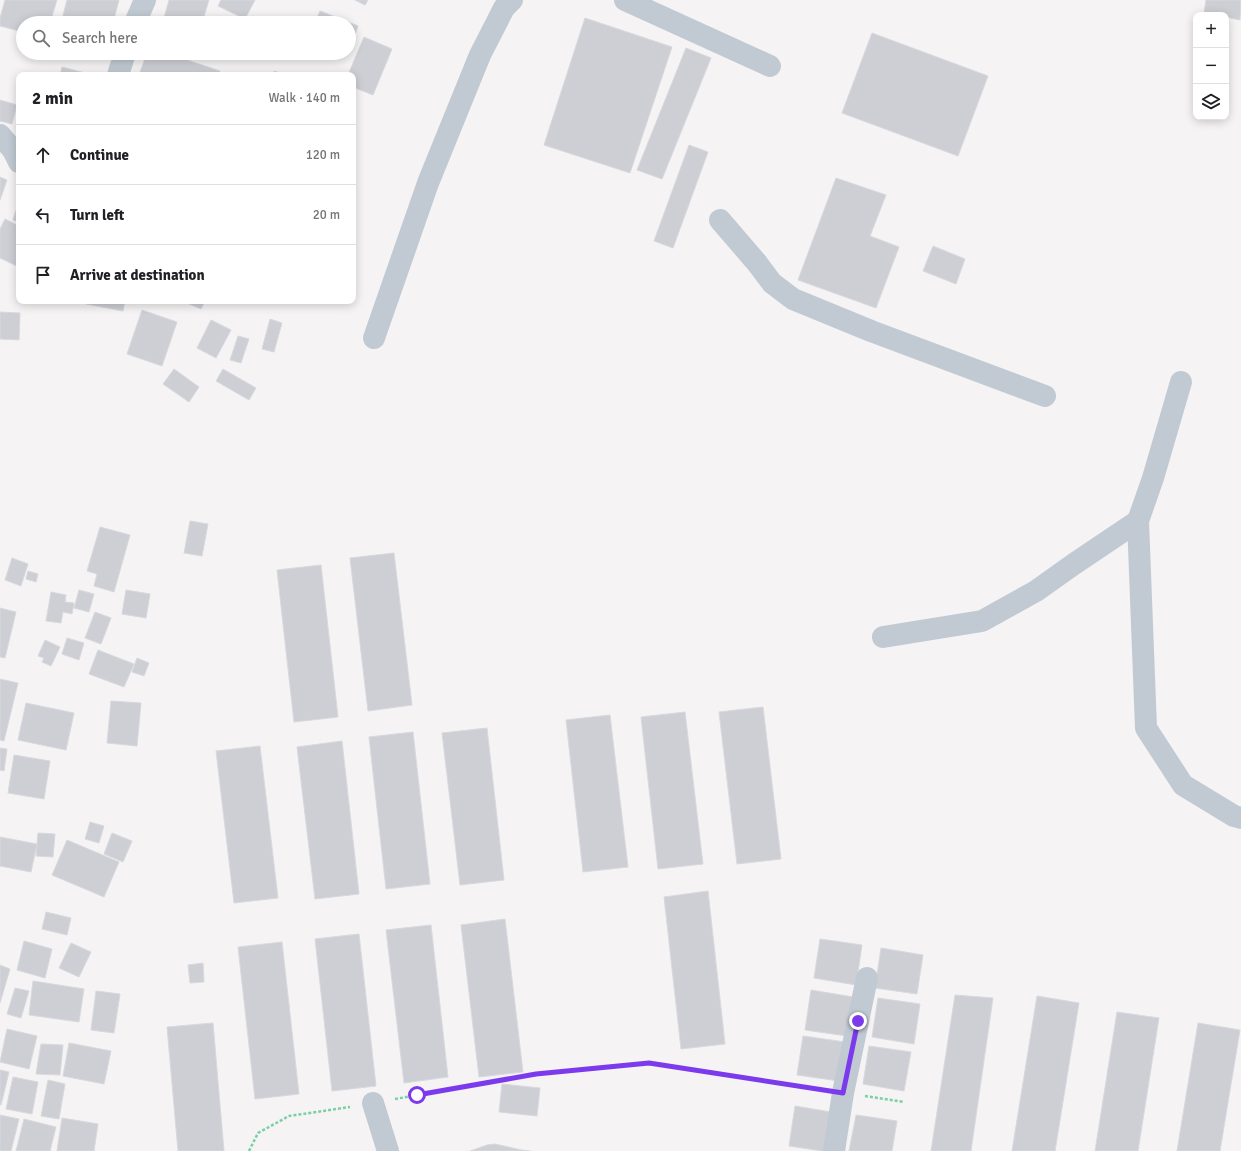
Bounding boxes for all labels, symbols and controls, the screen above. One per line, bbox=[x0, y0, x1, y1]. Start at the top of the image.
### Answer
map controls bbox=[1193, 12, 1229, 120]
button: + bbox=[1193, 12, 1229, 48]
search box bbox=[16, 16, 356, 60]
icon: search bbox=[30, 27, 52, 49]
text: Search here bbox=[62, 29, 138, 47]
button: − bbox=[1193, 48, 1229, 84]
button: layers bbox=[1193, 84, 1229, 120]
text: 2 min bbox=[32, 88, 73, 109]
text: Walk · 140 m bbox=[269, 90, 340, 106]
icon: ahead bbox=[32, 144, 54, 166]
text: Continue bbox=[70, 146, 129, 164]
text: 120 m bbox=[306, 147, 340, 163]
icon: left bbox=[32, 204, 54, 226]
text: Turn left bbox=[70, 206, 124, 224]
text: 20 m bbox=[313, 207, 340, 223]
icon: arrive bbox=[32, 264, 54, 286]
text: Arrive at destination bbox=[70, 266, 205, 284]
route end bbox=[849, 1012, 867, 1030]
route start bbox=[408, 1086, 426, 1104]

